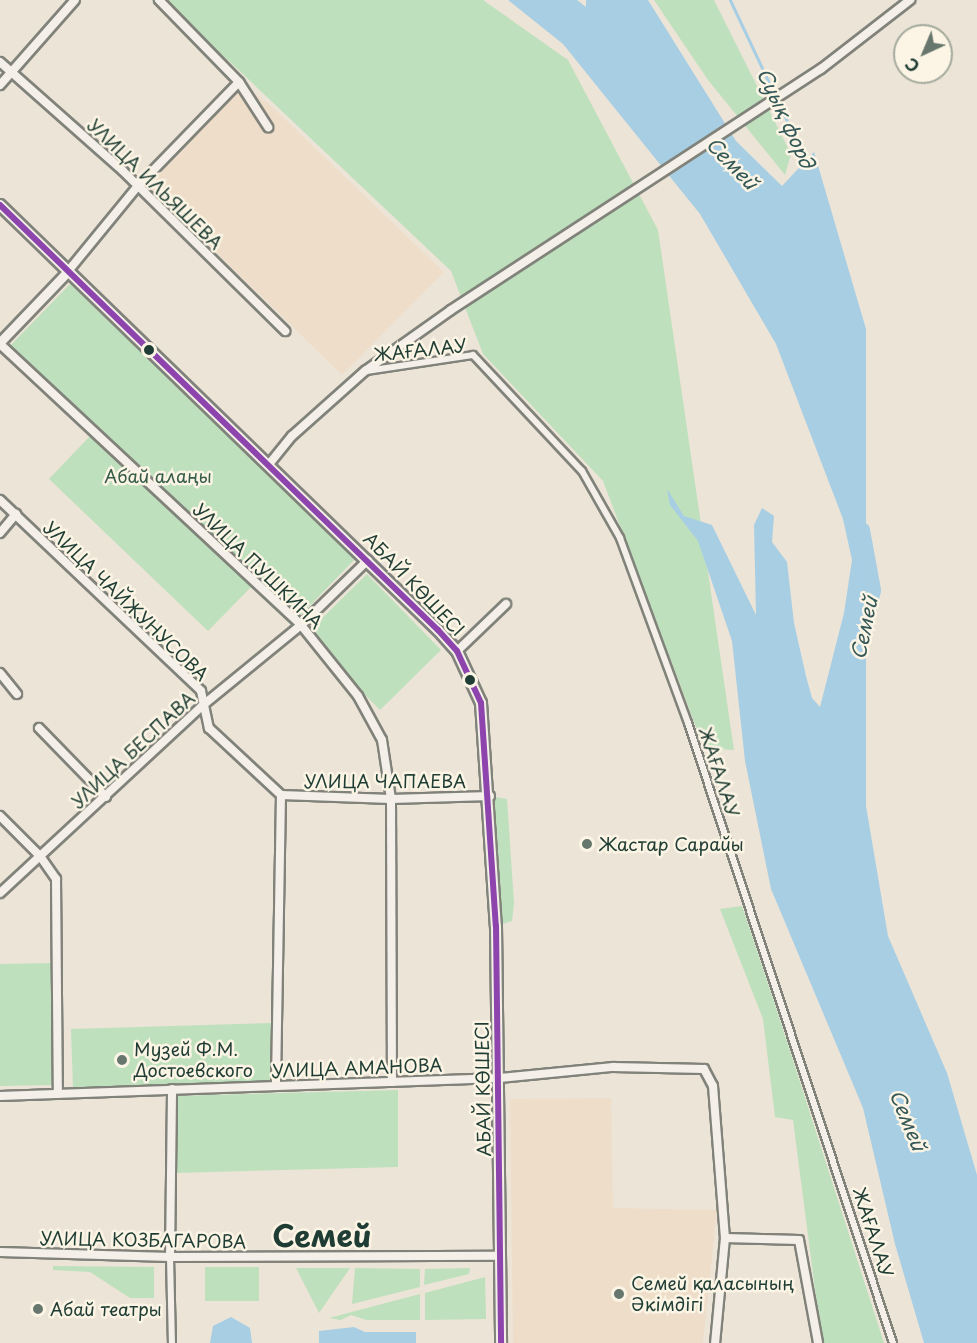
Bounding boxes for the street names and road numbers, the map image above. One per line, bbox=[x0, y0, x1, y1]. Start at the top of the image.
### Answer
street label: УЛИЦА ИЛЬЯШЕВА bbox=[83, 114, 227, 254]
street label: ЖАҒАЛАУ bbox=[372, 334, 468, 366]
street label: УЛИЦА ПУШКИНА bbox=[189, 498, 327, 634]
street label: УЛИЦА ЧАЙЖУНУСОВА bbox=[39, 516, 213, 686]
street label: АБАЙ КӨШЕСІ bbox=[360, 528, 468, 640]
street label: УЛИЦА БЕСПАВА bbox=[66, 687, 200, 813]
street label: ЖАҒАЛАУ bbox=[694, 724, 744, 820]
street label: УЛИЦА ЧАПАЕВА bbox=[303, 770, 467, 792]
street label: АБАЙ КӨШЕСІ bbox=[471, 1022, 495, 1156]
street label: УЛИЦА АМАНОВА bbox=[271, 1054, 443, 1082]
street label: ЖАҒАЛАУ bbox=[848, 1184, 898, 1280]
street label: УЛИЦА КОЗБАГАРОВА bbox=[39, 1227, 247, 1253]

